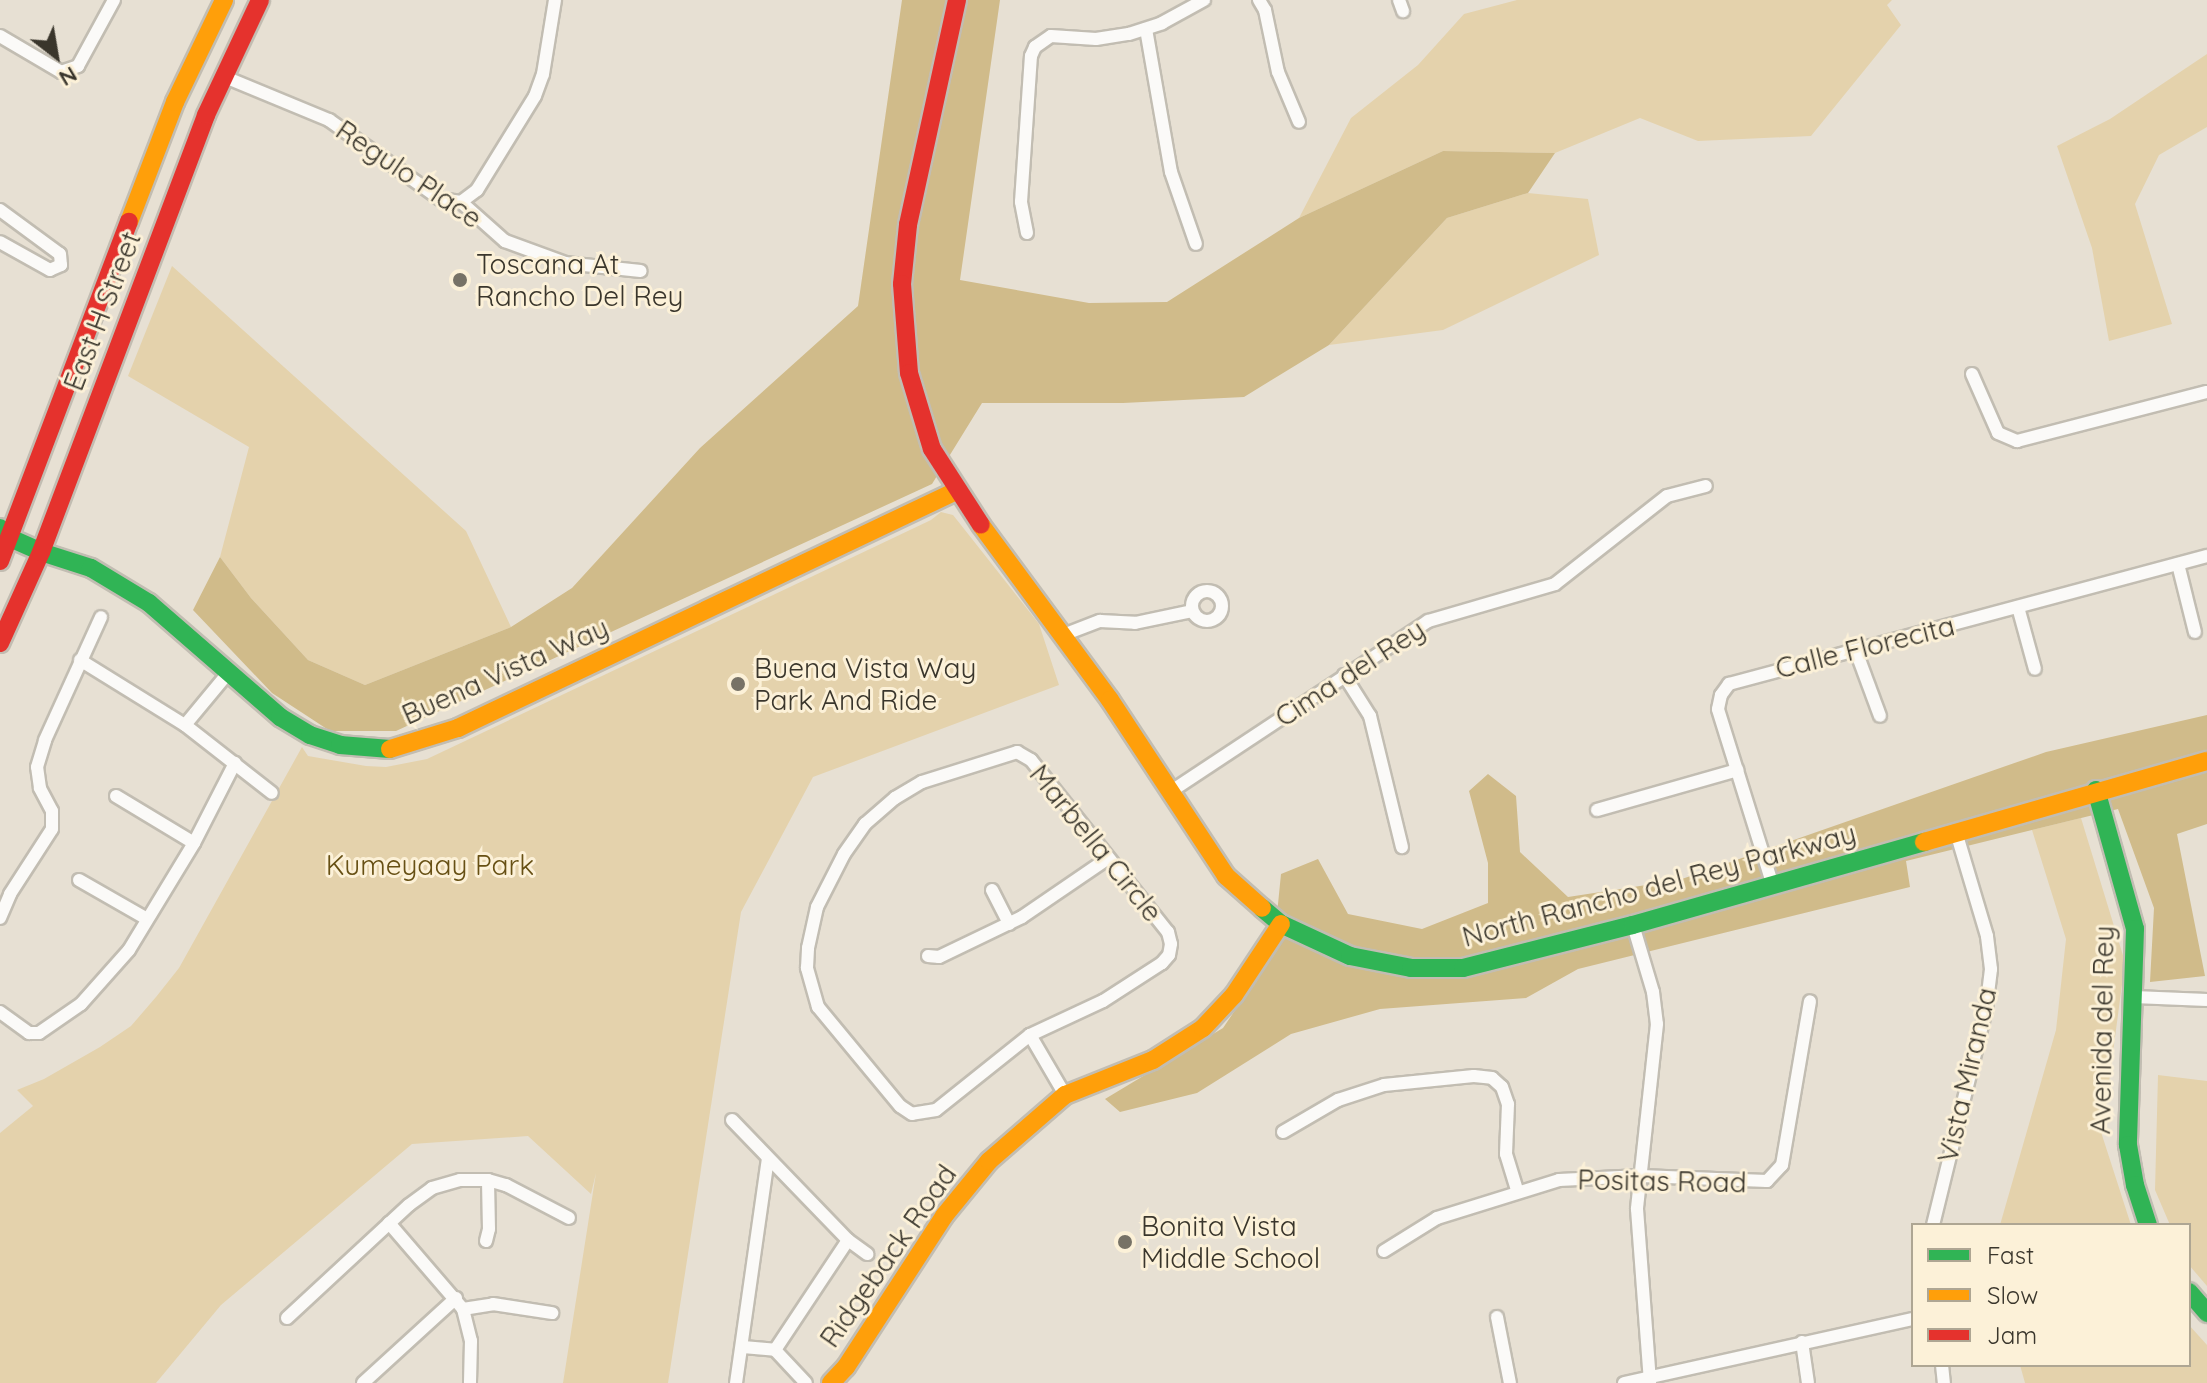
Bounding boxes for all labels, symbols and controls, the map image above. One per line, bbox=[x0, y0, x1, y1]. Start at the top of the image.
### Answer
north arrow bbox=[16, 16, 96, 96]
text: N bbox=[54, 60, 83, 93]
street label: Regulo Place bbox=[330, 113, 488, 235]
street label: East H Street bbox=[56, 227, 148, 395]
place label: Toscana At Rancho Del Rey bbox=[476, 247, 683, 313]
marker: Toscana At Rancho Del Rey bbox=[451, 271, 469, 289]
street label: Calle Florecita bbox=[1772, 609, 1958, 685]
street label: Buena Vista Way bbox=[397, 610, 613, 732]
street label: Cima del Rey bbox=[1269, 612, 1431, 734]
place label: Buena Vista Way Park And Ride bbox=[754, 651, 976, 717]
marker: Buena Vista Way Park And Ride bbox=[729, 675, 747, 693]
street label: Marbella Circle bbox=[1022, 758, 1170, 928]
street label: North Rancho del Rey Parkway bbox=[1459, 816, 1859, 954]
park label: Kumeyaay Park bbox=[326, 848, 534, 882]
street label: Avenida del Rey bbox=[2083, 925, 2121, 1135]
street label: Vista Miranda bbox=[1931, 984, 2003, 1166]
street label: Ridgeback Road bbox=[813, 1158, 963, 1354]
street label: Positas Road bbox=[1577, 1163, 1747, 1199]
place label: Bonita Vista Middle School bbox=[1141, 1209, 1320, 1275]
legend bbox=[1911, 1223, 2191, 1367]
marker: Bonita Vista Middle School bbox=[1116, 1233, 1134, 1251]
text: Fast bbox=[1987, 1240, 2034, 1270]
text: Slow bbox=[1987, 1280, 2038, 1310]
text: Jam bbox=[1987, 1320, 2037, 1350]

